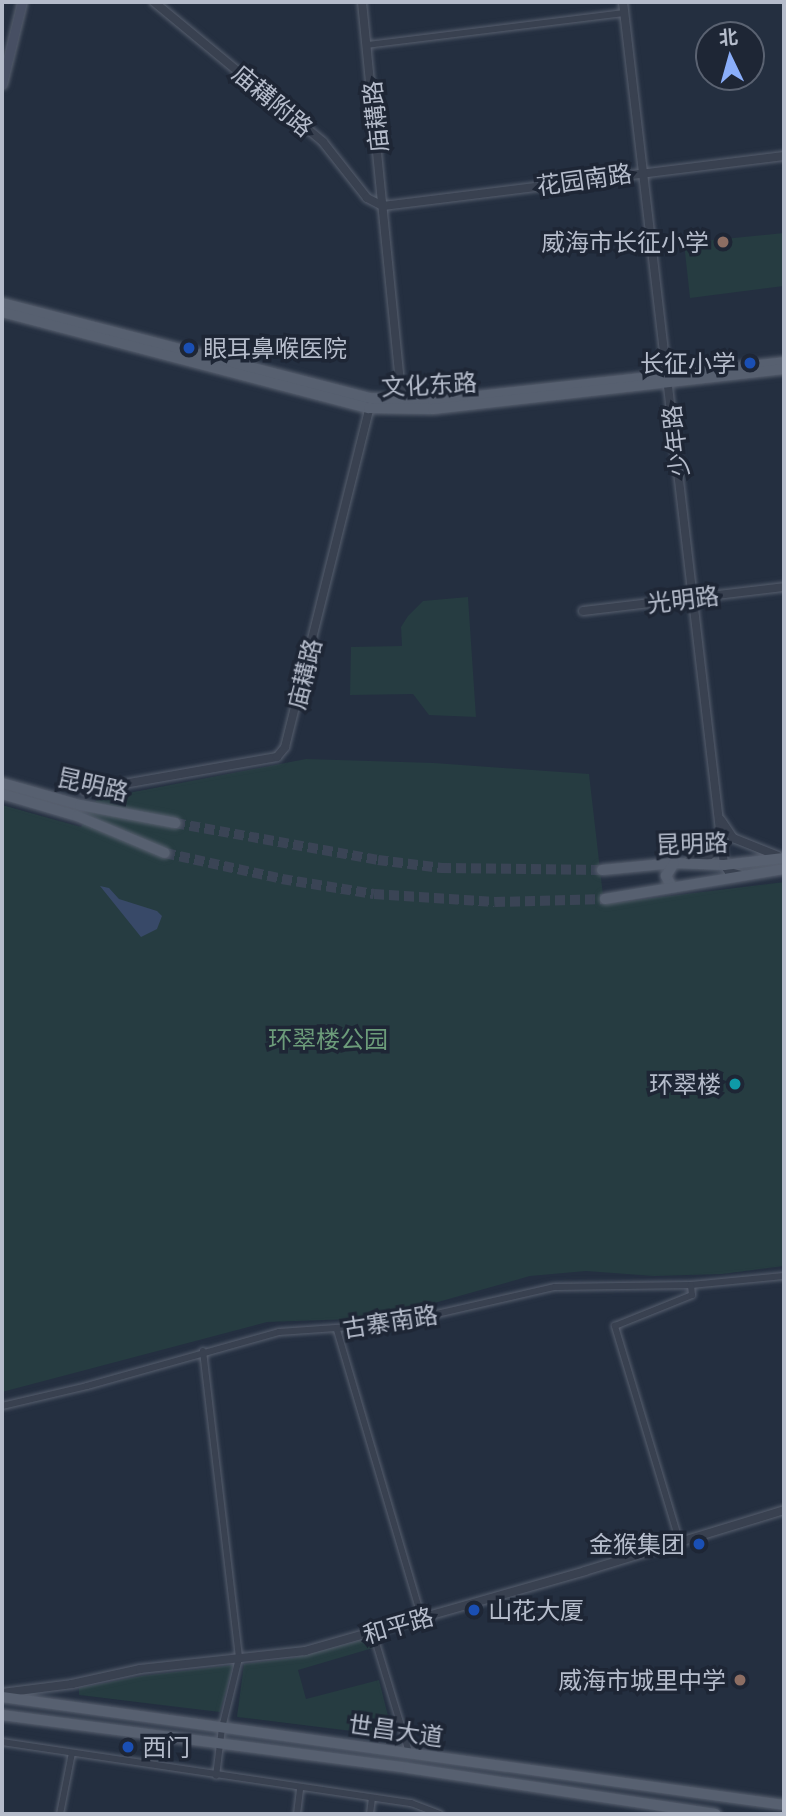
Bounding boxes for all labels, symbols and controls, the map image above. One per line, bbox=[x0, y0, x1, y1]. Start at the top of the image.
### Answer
north arrow bbox=[695, 21, 765, 91]
text: 北 bbox=[718, 24, 739, 49]
street label: 庙耩附路 bbox=[227, 58, 319, 142]
street label: 庙耩路 bbox=[357, 80, 393, 154]
street label: 花园南路 bbox=[534, 158, 634, 200]
place label: 威海市长征小学 bbox=[541, 228, 709, 256]
marker: 威海市长征小学 bbox=[715, 234, 731, 250]
place label: 眼耳鼻喉医院 bbox=[203, 334, 347, 362]
marker: 眼耳鼻喉医院 bbox=[181, 340, 197, 356]
place label: 长征小学 bbox=[640, 349, 736, 377]
marker: 长征小学 bbox=[742, 355, 758, 371]
street label: 文化东路 bbox=[380, 367, 478, 401]
street label: 少年路 bbox=[656, 404, 694, 478]
street label: 光明路 bbox=[646, 580, 720, 618]
street label: 庙耩路 bbox=[281, 636, 327, 712]
street label: 昆明路 bbox=[55, 762, 131, 806]
street label: 昆明路 bbox=[656, 827, 728, 859]
park label: 环翠楼公园 bbox=[268, 1025, 388, 1053]
place label: 环翠楼 bbox=[649, 1070, 721, 1098]
marker: 环翠楼 bbox=[727, 1076, 743, 1092]
street label: 古寨南路 bbox=[340, 1299, 440, 1343]
place label: 金猴集团 bbox=[589, 1530, 685, 1558]
marker: 金猴集团 bbox=[691, 1536, 707, 1552]
place label: 山花大厦 bbox=[488, 1596, 584, 1624]
street label: 和平路 bbox=[359, 1601, 437, 1649]
marker: 山花大厦 bbox=[466, 1602, 482, 1618]
place label: 威海市城里中学 bbox=[558, 1666, 726, 1694]
marker: 威海市城里中学 bbox=[732, 1672, 748, 1688]
street label: 世昌大道 bbox=[346, 1709, 446, 1751]
place label: 西门 bbox=[142, 1733, 190, 1761]
marker: 西门 bbox=[120, 1739, 136, 1755]

